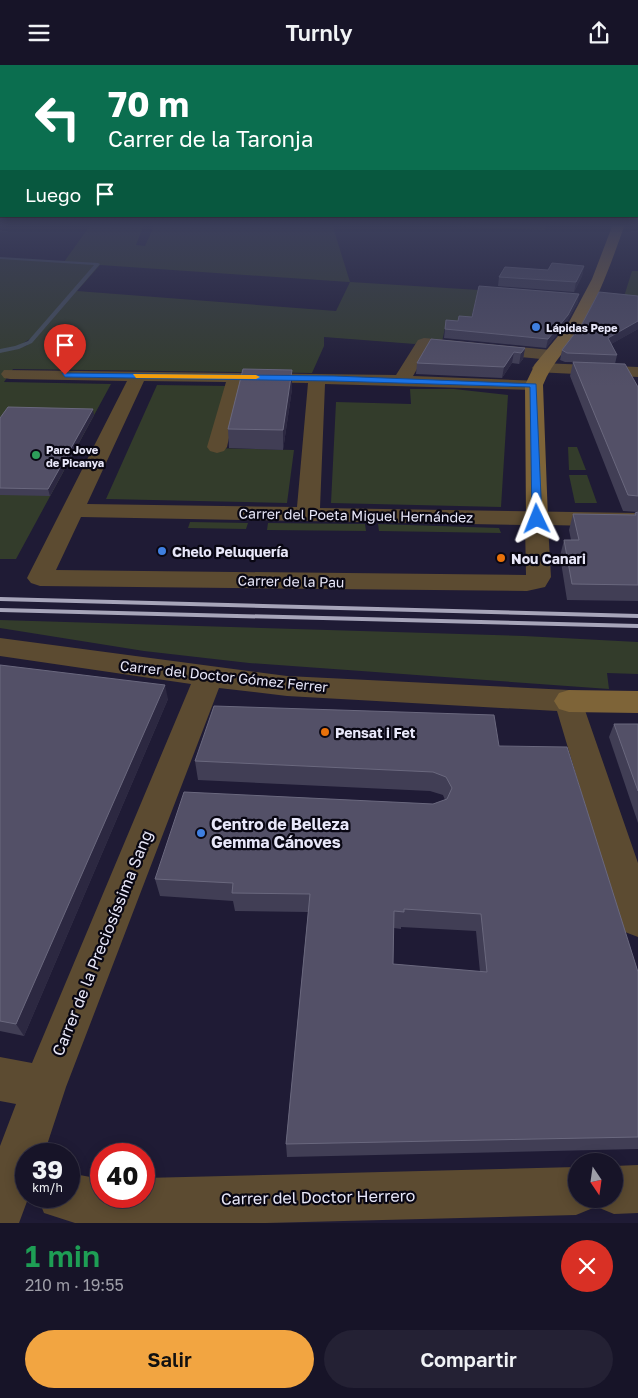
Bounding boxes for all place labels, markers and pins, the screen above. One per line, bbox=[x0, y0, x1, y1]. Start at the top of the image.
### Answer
marker: Lápidas Pepe bbox=[530, 321, 542, 333]
place label: Lápidas Pepe bbox=[546, 321, 618, 334]
pin bbox=[44, 324, 86, 375]
place label: Parc Jove de Picanya bbox=[46, 443, 104, 469]
marker: Parc Jove de Picanya bbox=[30, 449, 42, 461]
place label: Chelo Peluquería bbox=[172, 543, 288, 560]
marker: Chelo Peluquería bbox=[156, 545, 168, 557]
place label: Nou Canari bbox=[511, 550, 586, 567]
marker: Nou Canari bbox=[495, 552, 507, 564]
place label: Pensat i Fet bbox=[335, 724, 416, 741]
marker: Pensat i Fet bbox=[319, 726, 331, 738]
place label: Centro de Belleza Gemma Cánoves bbox=[211, 814, 349, 852]
marker: Centro de Belleza Gemma Cánoves bbox=[195, 827, 207, 839]

